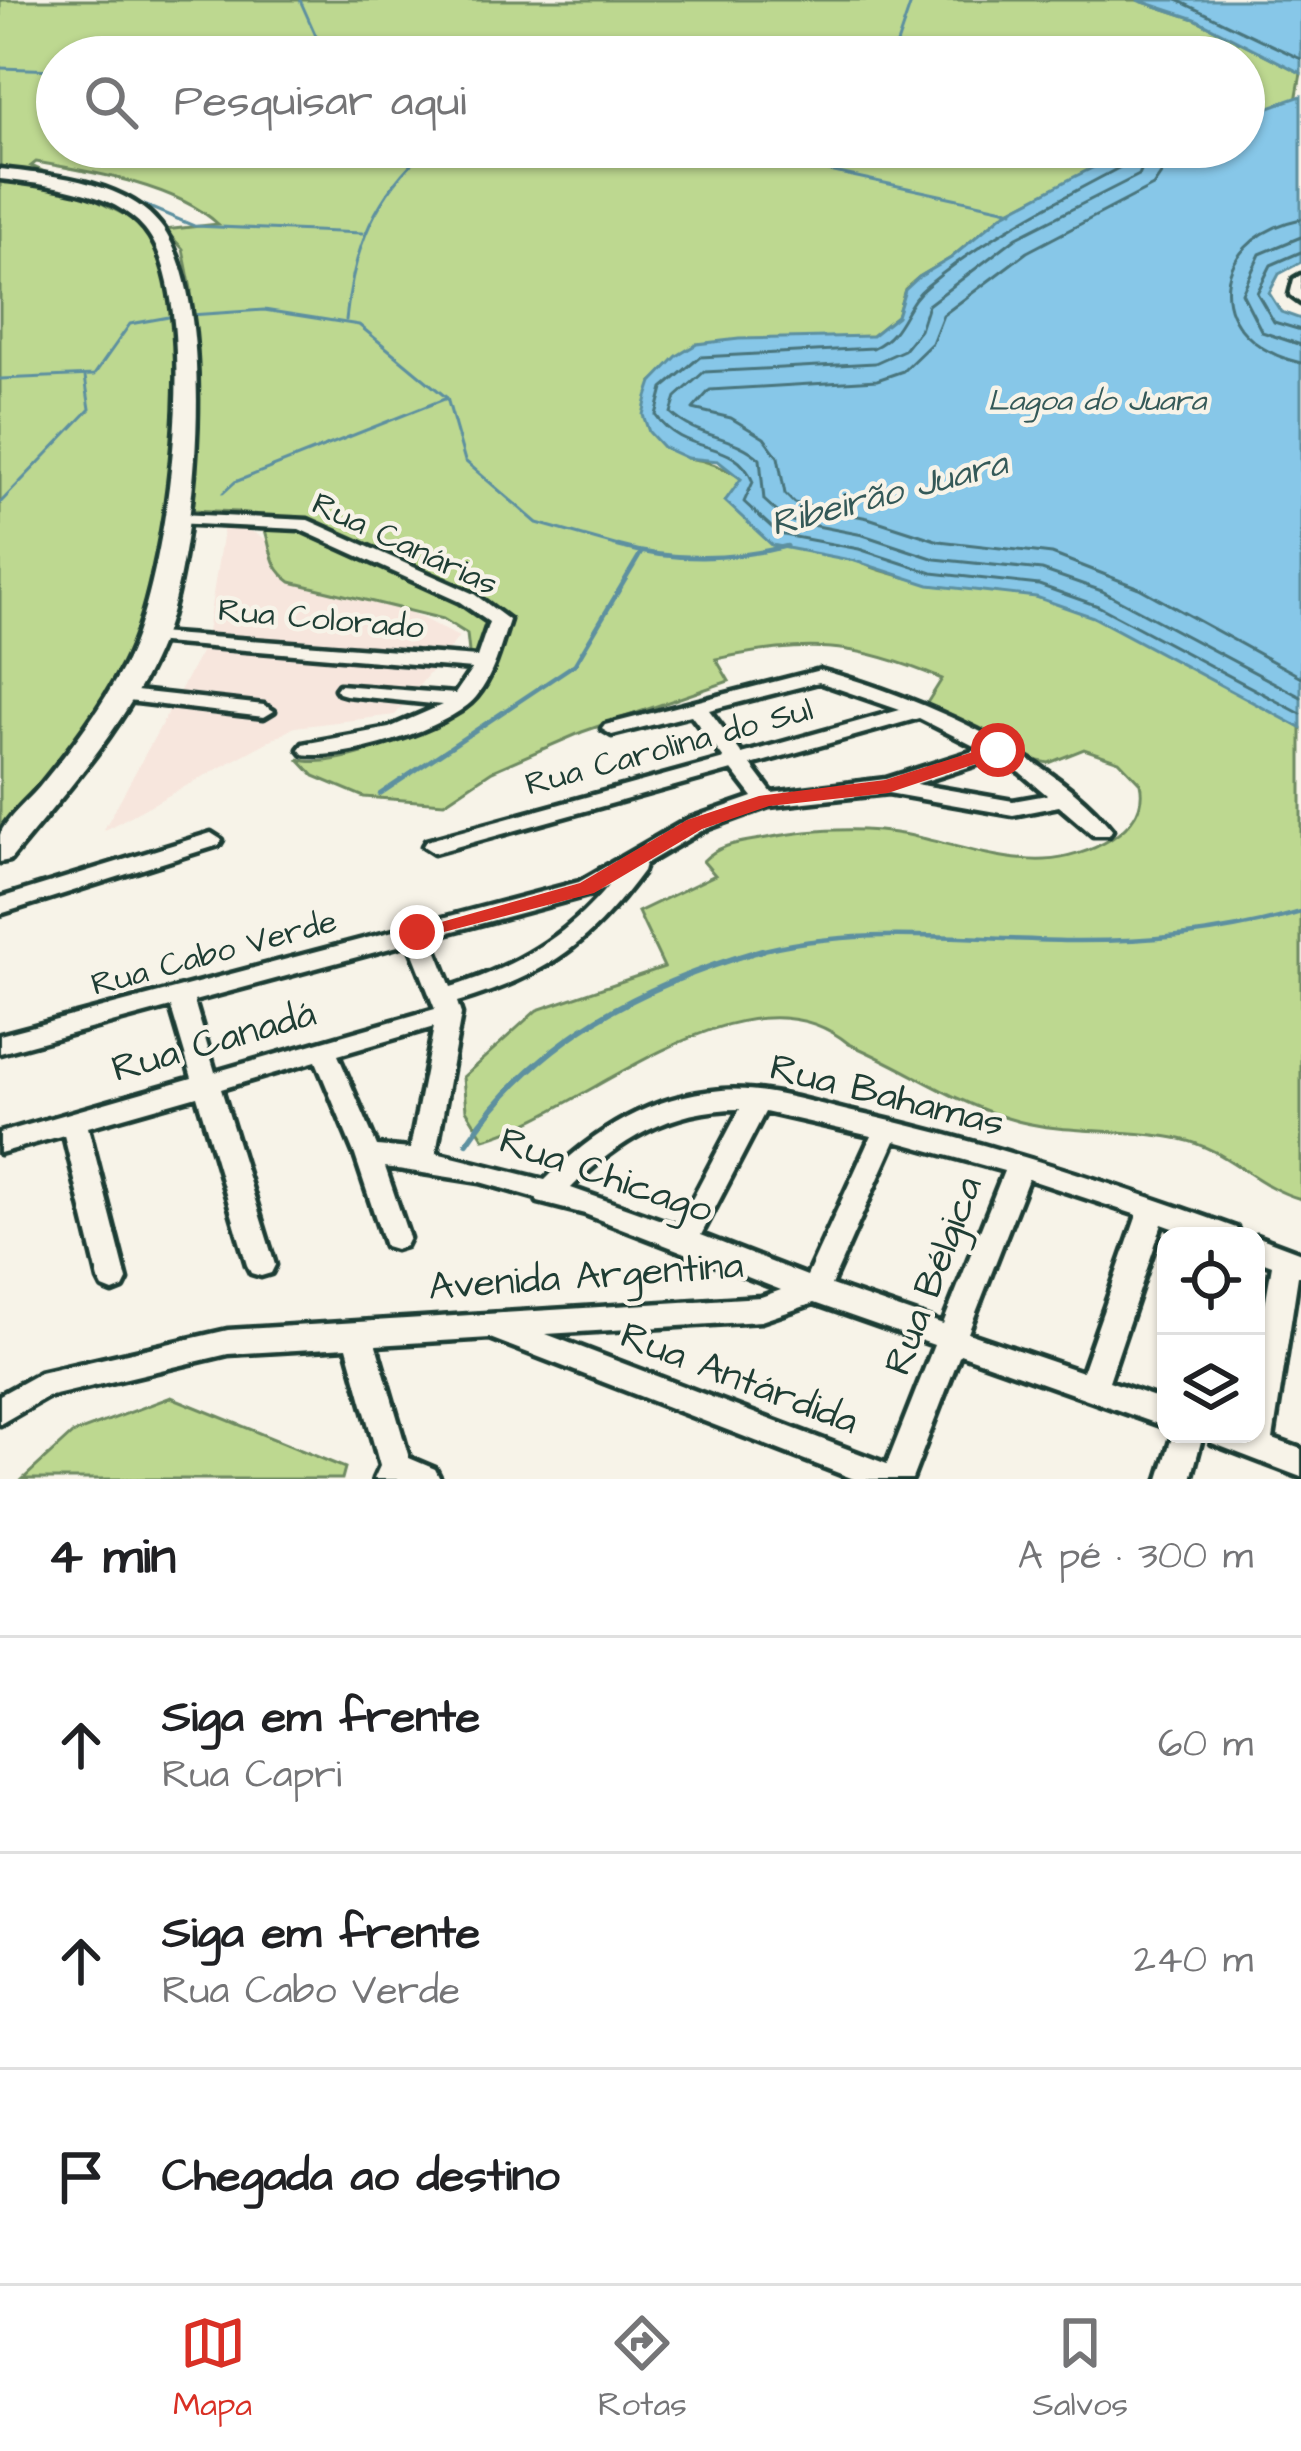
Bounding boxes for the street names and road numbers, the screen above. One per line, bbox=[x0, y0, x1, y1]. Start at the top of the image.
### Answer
street label: Rua Canárias bbox=[305, 481, 505, 607]
street label: Rua Colorado bbox=[216, 587, 426, 651]
street label: Rua Carolina do Sul bbox=[520, 687, 818, 807]
street label: Rua Cabo Verde bbox=[86, 898, 342, 1008]
street label: Rua Canadá bbox=[106, 987, 322, 1097]
street label: Rua Bahamas bbox=[764, 1041, 1010, 1151]
street label: Rua Chicago bbox=[492, 1114, 720, 1238]
street label: Rua Bélgica bbox=[871, 1169, 997, 1383]
street label: Avenida Argentina bbox=[427, 1239, 745, 1315]
street label: Rua Antárdida bbox=[612, 1309, 866, 1449]

